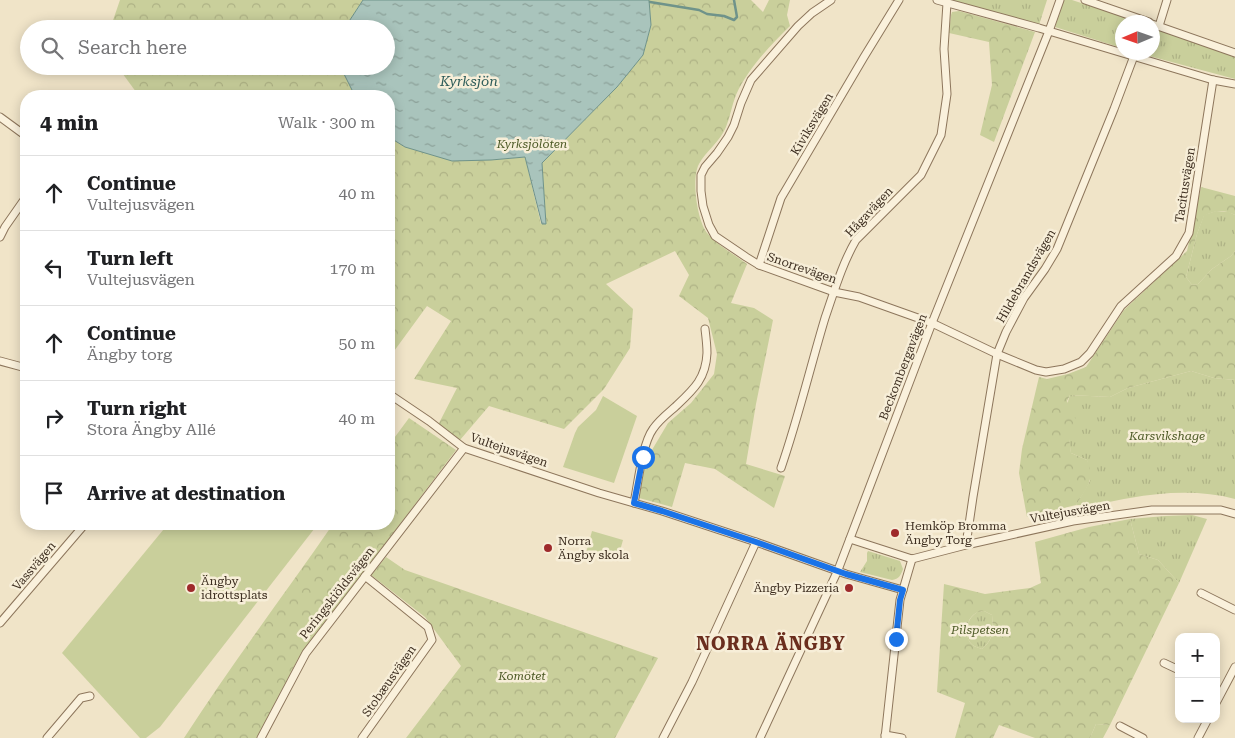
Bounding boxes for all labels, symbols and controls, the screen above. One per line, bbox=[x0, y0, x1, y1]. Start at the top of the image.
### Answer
north arrow bbox=[1115, 15, 1160, 60]
search box bbox=[20, 20, 395, 75]
icon: search bbox=[38, 34, 66, 62]
text: Search here bbox=[78, 36, 187, 59]
water label: Kyrksjön bbox=[439, 73, 498, 89]
street label: Kiviksvägen bbox=[788, 90, 836, 158]
text: 4 min bbox=[40, 111, 98, 135]
text: Walk · 300 m bbox=[278, 113, 375, 132]
park label: Kyrksjölöten bbox=[496, 137, 567, 151]
street label: Tacitusvägen bbox=[1172, 146, 1198, 224]
text: Continue bbox=[87, 172, 176, 195]
icon: ahead bbox=[40, 179, 68, 207]
text: 40 m bbox=[338, 184, 375, 203]
street label: Hågavägen bbox=[842, 184, 896, 240]
text: Vultejusvägen bbox=[87, 195, 195, 214]
street label: Hildebrandsvägen bbox=[993, 226, 1059, 325]
text: Turn left bbox=[87, 247, 173, 270]
street label: Snorrevägen bbox=[765, 250, 839, 287]
icon: left bbox=[40, 254, 68, 282]
text: 170 m bbox=[329, 259, 375, 278]
text: Vultejusvägen bbox=[87, 270, 195, 289]
street label: Beckombergavägen bbox=[876, 312, 930, 422]
text: Continue bbox=[87, 322, 176, 345]
icon: ahead bbox=[40, 329, 68, 357]
text: 50 m bbox=[338, 334, 375, 353]
text: Ängby torg bbox=[87, 345, 172, 364]
text: Turn right bbox=[87, 397, 187, 420]
icon: right bbox=[40, 404, 68, 432]
text: 40 m bbox=[338, 409, 375, 428]
text: Stora Ängby Allé bbox=[87, 420, 216, 439]
park label: Karsvikshage bbox=[1128, 429, 1205, 443]
street label: Vultejusvägen bbox=[468, 430, 550, 470]
route start bbox=[632, 446, 655, 469]
icon: arrive bbox=[40, 479, 68, 507]
text: Arrive at destination bbox=[87, 482, 285, 505]
street label: Vultejusvägen bbox=[1029, 498, 1111, 526]
place label: Hemköp Bromma Ängby Torg bbox=[905, 519, 1007, 547]
marker: Hemköp Bromma Ängby Torg bbox=[889, 527, 901, 539]
place label: Norra Ängby skola bbox=[558, 534, 630, 562]
street label: Vassvägen bbox=[10, 539, 59, 593]
marker: Norra Ängby skola bbox=[542, 542, 554, 554]
street label: Peringskiöldsvägen bbox=[297, 544, 377, 642]
place label: Ängby idrottsplats bbox=[201, 574, 268, 602]
place label: Ängby Pizzeria bbox=[754, 581, 839, 595]
marker: Ängby idrottsplats bbox=[185, 582, 197, 594]
marker: Ängby Pizzeria bbox=[843, 582, 855, 594]
park label: Pilspetsen bbox=[950, 623, 1009, 637]
route end bbox=[885, 628, 908, 651]
district label: NORRA ÄNGBY bbox=[696, 632, 846, 654]
map controls bbox=[1175, 633, 1220, 723]
button: + bbox=[1175, 633, 1220, 678]
street label: Stobæusvägen bbox=[359, 642, 419, 719]
park label: Komötet bbox=[497, 669, 546, 683]
button: − bbox=[1175, 678, 1220, 723]

